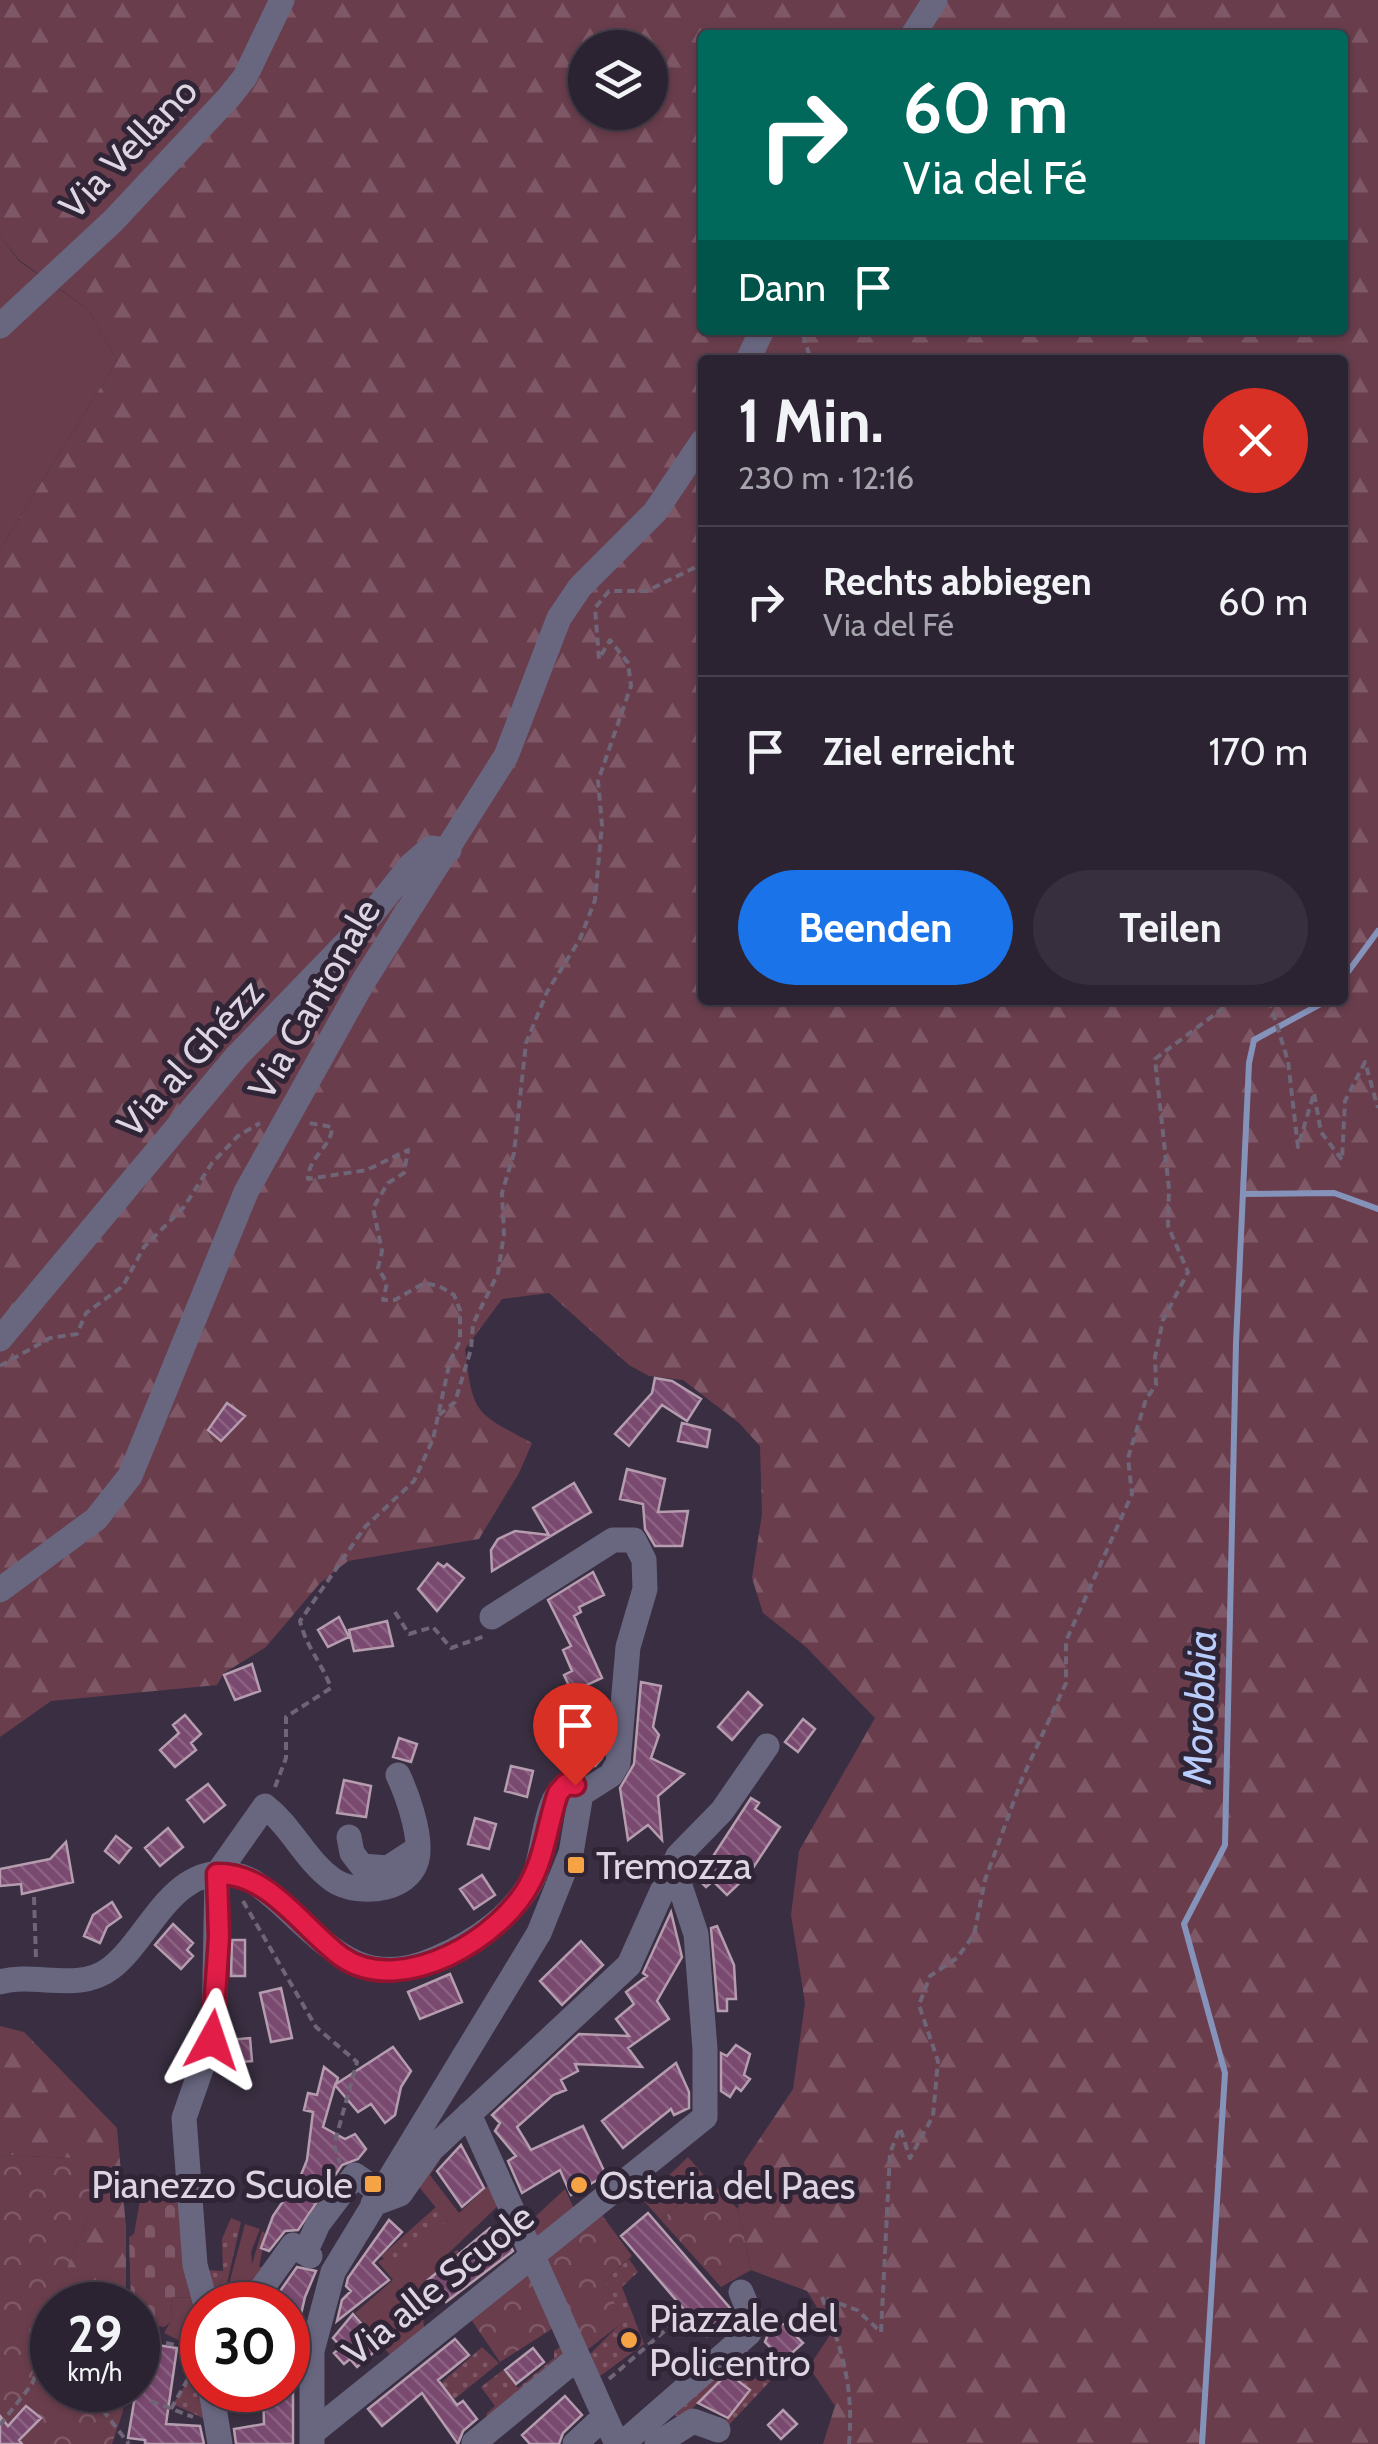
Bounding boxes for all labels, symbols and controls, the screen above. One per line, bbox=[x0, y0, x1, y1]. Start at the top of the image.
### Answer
map controls bbox=[568, 30, 668, 130]
button: layers bbox=[568, 30, 668, 130]
text: 60 m bbox=[903, 65, 1068, 151]
street label: Via Vellano bbox=[49, 68, 207, 228]
icon: right bbox=[738, 70, 868, 200]
text: Via del Fé bbox=[903, 151, 1087, 205]
icon: arrive bbox=[846, 260, 901, 315]
text: Dann bbox=[738, 264, 826, 311]
text: 1 Min. bbox=[738, 384, 884, 457]
button: close bbox=[1203, 388, 1308, 493]
text: 230 m · 12:16 bbox=[738, 458, 914, 497]
text: Rechts abbiegen bbox=[823, 558, 1092, 605]
icon: right bbox=[738, 574, 793, 629]
text: 60 m bbox=[1218, 578, 1308, 625]
text: Via del Fé bbox=[823, 605, 954, 644]
icon: arrive bbox=[738, 724, 793, 779]
text: Ziel erreicht bbox=[823, 728, 1015, 775]
text: 170 m bbox=[1208, 728, 1308, 775]
button: Beenden bbox=[738, 870, 1013, 985]
button: Teilen bbox=[1033, 870, 1308, 985]
street label: Via Cantonale bbox=[238, 890, 390, 1108]
street label: Via al Ghézz bbox=[107, 969, 273, 1147]
water label: Morobbia bbox=[1172, 1629, 1226, 1786]
pin bbox=[533, 1683, 618, 1786]
icon: arrive bbox=[548, 1698, 603, 1753]
place label: Tremozza bbox=[596, 1842, 752, 1889]
marker: Tremozza bbox=[565, 1854, 587, 1876]
position arrow bbox=[160, 1988, 264, 2092]
place label: Pianezzo Scuole bbox=[91, 2161, 353, 2208]
place label: Osteria del Paes bbox=[599, 2162, 855, 2209]
marker: Pianezzo Scuole bbox=[362, 2173, 384, 2195]
marker: Osteria del Paes bbox=[568, 2174, 590, 2196]
street label: Via alle Scuole bbox=[333, 2193, 543, 2375]
speed limit sign: 30 bbox=[180, 2282, 310, 2412]
place label: Piazzale del Policentro bbox=[649, 2295, 837, 2386]
text: 29 bbox=[68, 2304, 122, 2365]
marker: Piazzale del Policentro bbox=[618, 2329, 640, 2351]
text: km/h bbox=[68, 2357, 122, 2387]

